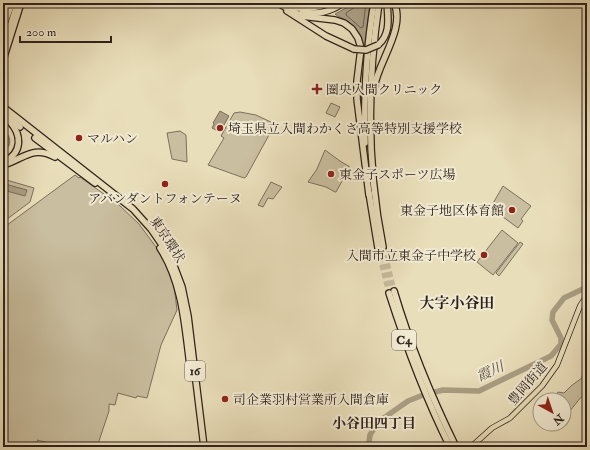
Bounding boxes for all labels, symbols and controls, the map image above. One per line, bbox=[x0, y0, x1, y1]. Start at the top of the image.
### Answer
scale bar bbox=[20, 18, 111, 44]
text: 200 m bbox=[26, 25, 57, 40]
place label: 圏央入間クリニック bbox=[326, 82, 442, 98]
marker: 圏央入間クリニック bbox=[311, 83, 323, 95]
place label: 埼玉県立入間わかくさ高等特別支援学校 bbox=[228, 121, 462, 137]
marker: 埼玉県立入間わかくさ高等特別支援学校 bbox=[215, 123, 225, 133]
place label: マルハン bbox=[87, 131, 138, 147]
marker: マルハン bbox=[74, 133, 84, 143]
place label: 東金子スポーツ広場 bbox=[339, 167, 455, 183]
marker: 東金子スポーツ広場 bbox=[326, 169, 336, 179]
marker: アバンダントフォンテーヌ bbox=[160, 179, 170, 189]
place label: アバンダントフォンテーヌ bbox=[88, 191, 242, 207]
place label: 東金子地区体育館 bbox=[400, 203, 504, 219]
marker: 東金子地区体育館 bbox=[507, 205, 517, 215]
street label: 東京環状 bbox=[146, 213, 188, 266]
place label: 入間市立東金子中学校 bbox=[346, 248, 476, 264]
marker: 入間市立東金子中学校 bbox=[479, 250, 489, 260]
district label: 大字小谷田 bbox=[419, 294, 495, 313]
road number: C4 bbox=[392, 330, 416, 350]
water label: 霞川 bbox=[474, 357, 508, 385]
street label: 豊岡街道 bbox=[505, 359, 551, 409]
road number: 16 bbox=[185, 361, 205, 381]
place label: 司企業羽村営業所入間倉庫 bbox=[233, 392, 389, 408]
north arrow bbox=[532, 392, 572, 432]
marker: 司企業羽村営業所入間倉庫 bbox=[220, 394, 230, 404]
text: N bbox=[549, 410, 567, 428]
district label: 小谷田四丁目 bbox=[332, 415, 416, 432]

